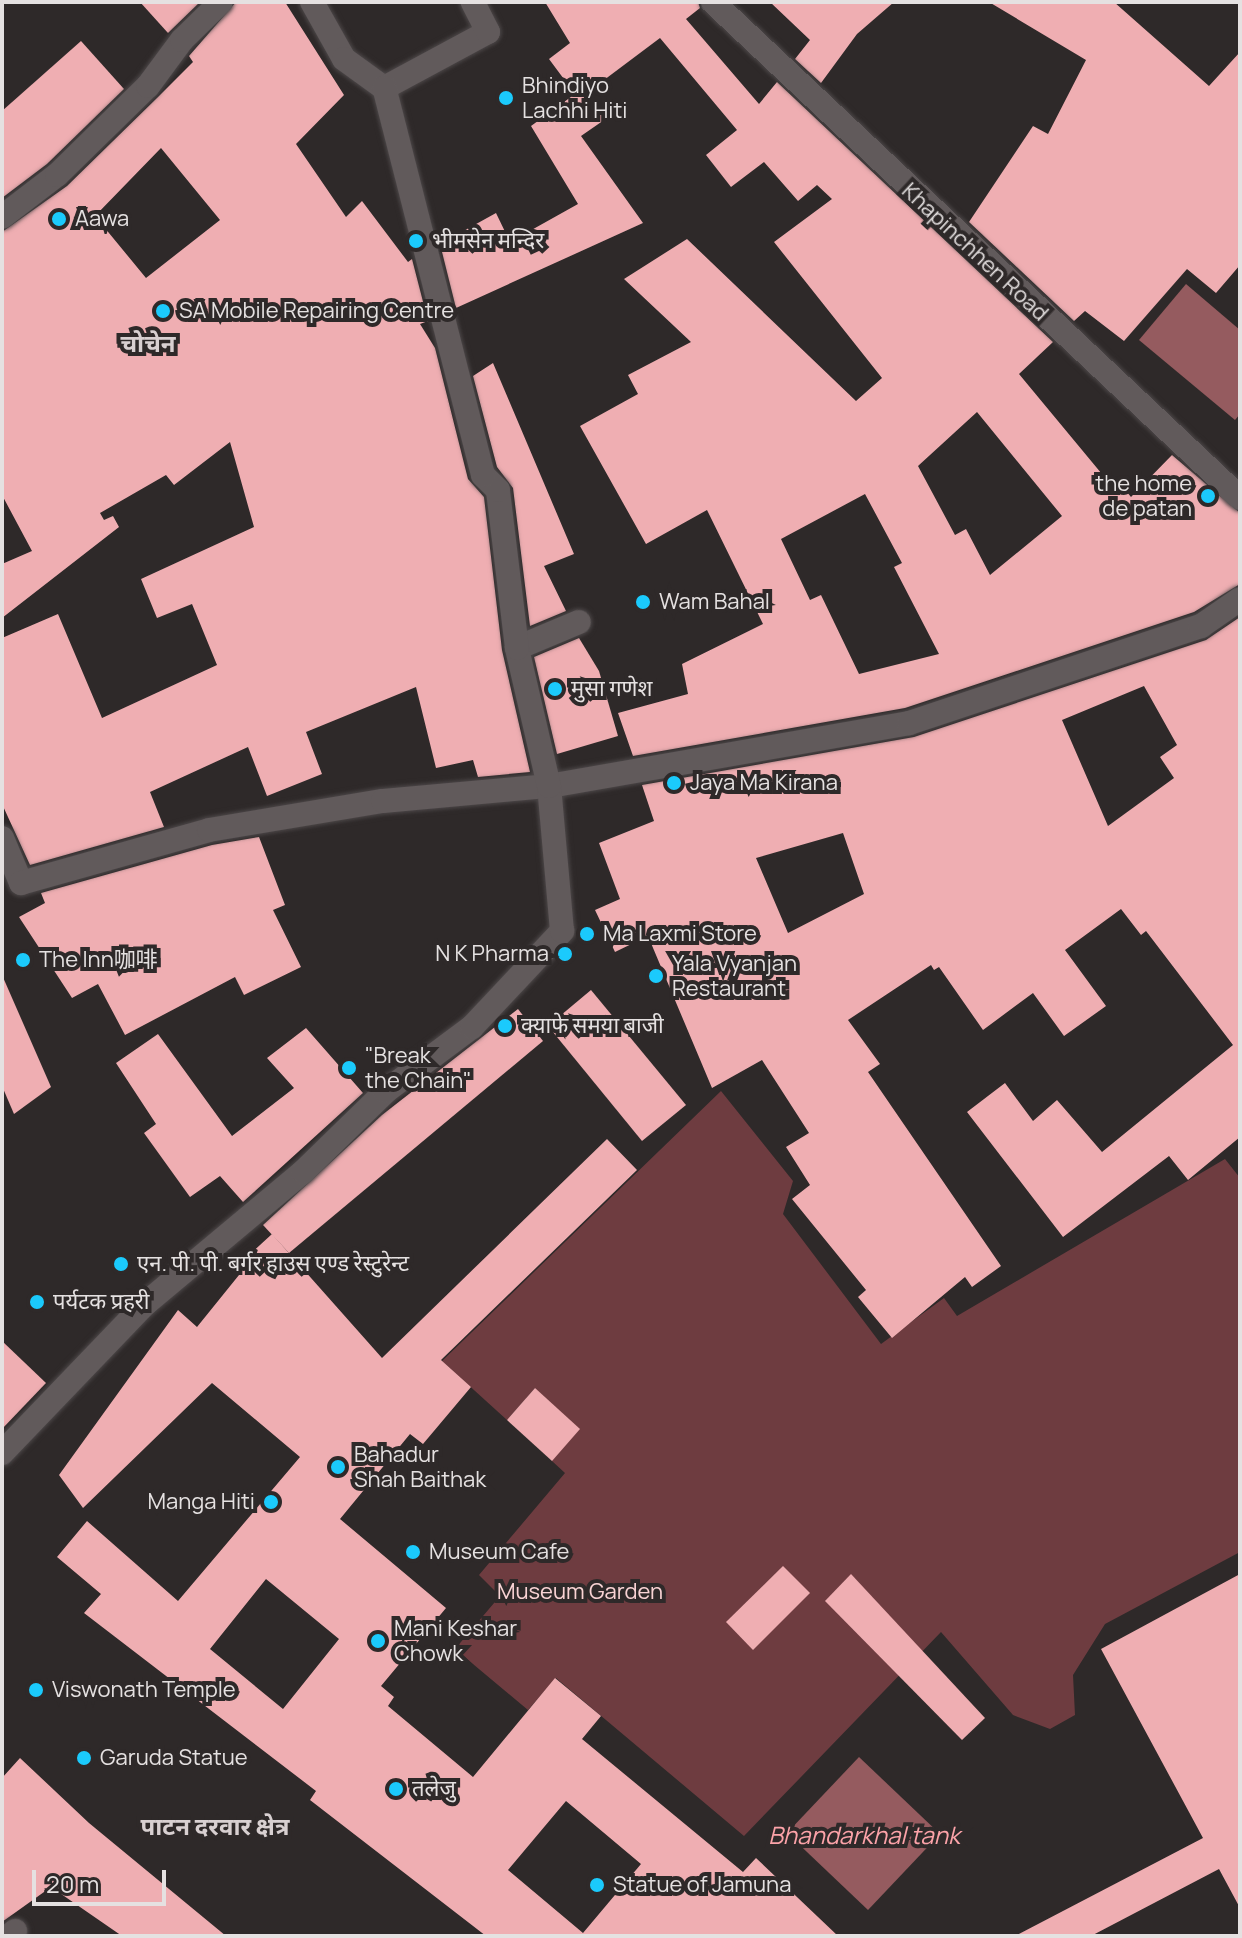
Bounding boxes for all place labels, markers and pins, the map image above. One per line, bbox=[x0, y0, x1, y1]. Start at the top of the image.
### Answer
place label: Bhindiyo Lachhi Hiti bbox=[522, 72, 627, 124]
marker: Bhindiyo Lachhi Hiti bbox=[497, 89, 515, 107]
place label: Aawa bbox=[75, 206, 129, 232]
marker: Aawa bbox=[50, 210, 68, 228]
place label: भीमसेन मन्दिर bbox=[432, 228, 544, 254]
marker: भीमसेन मन्दिर bbox=[407, 232, 425, 250]
place label: SA Mobile Repairing Centre bbox=[179, 298, 454, 324]
marker: SA Mobile Repairing Centre bbox=[154, 302, 172, 320]
place label: the home de patan bbox=[1095, 470, 1192, 522]
marker: the home de patan bbox=[1199, 487, 1217, 505]
place label: Wam Bahal bbox=[659, 589, 770, 615]
marker: Wam Bahal bbox=[634, 593, 652, 611]
place label: मुसा गणेश bbox=[571, 676, 652, 702]
marker: मुसा गणेश bbox=[546, 680, 564, 698]
place label: Jaya Ma Kirana bbox=[690, 770, 838, 796]
marker: Jaya Ma Kirana bbox=[665, 774, 683, 792]
place label: Ma Laxmi Store bbox=[603, 921, 757, 947]
marker: Ma Laxmi Store bbox=[578, 925, 596, 943]
place label: N K Pharma bbox=[435, 941, 549, 967]
marker: N K Pharma bbox=[556, 945, 574, 963]
place label: The Inn咖啡 bbox=[39, 947, 158, 973]
place label: Yala Vyanjan Restaurant bbox=[672, 950, 797, 1002]
marker: The Inn咖啡 bbox=[14, 951, 32, 969]
marker: Yala Vyanjan Restaurant bbox=[647, 967, 665, 985]
place label: क्याफे समया बाजी bbox=[521, 1013, 664, 1039]
marker: क्याफे समया बाजी bbox=[496, 1017, 514, 1035]
place label: "Break the Chain" bbox=[365, 1042, 472, 1094]
marker: "Break the Chain" bbox=[340, 1059, 358, 1077]
place label: एन. पी. पी. बर्गर हाउस एण्ड रेस्टुरेन्ट bbox=[137, 1251, 409, 1277]
marker: एन. पी. पी. बर्गर हाउस एण्ड रेस्टुरेन्ट bbox=[112, 1255, 130, 1273]
place label: पर्यटक प्रहरी bbox=[53, 1289, 150, 1315]
marker: पर्यटक प्रहरी bbox=[28, 1293, 46, 1311]
place label: Bahadur Shah Baithak bbox=[354, 1441, 486, 1492]
marker: Bahadur Shah Baithak bbox=[329, 1458, 347, 1476]
place label: Manga Hiti bbox=[147, 1489, 255, 1515]
marker: Manga Hiti bbox=[262, 1493, 280, 1511]
place label: Museum Cafe bbox=[429, 1539, 569, 1565]
marker: Museum Cafe bbox=[404, 1543, 422, 1561]
place label: Mani Keshar Chowk bbox=[394, 1615, 517, 1666]
marker: Mani Keshar Chowk bbox=[369, 1632, 387, 1650]
place label: Viswonath Temple bbox=[52, 1677, 236, 1703]
marker: Viswonath Temple bbox=[27, 1681, 45, 1699]
place label: Garuda Statue bbox=[100, 1745, 248, 1771]
marker: Garuda Statue bbox=[75, 1749, 93, 1767]
place label: तलेजु bbox=[412, 1776, 456, 1802]
marker: तलेजु bbox=[387, 1780, 405, 1798]
place label: Statue of Jamuna bbox=[613, 1872, 791, 1898]
marker: Statue of Jamuna bbox=[588, 1876, 606, 1894]

